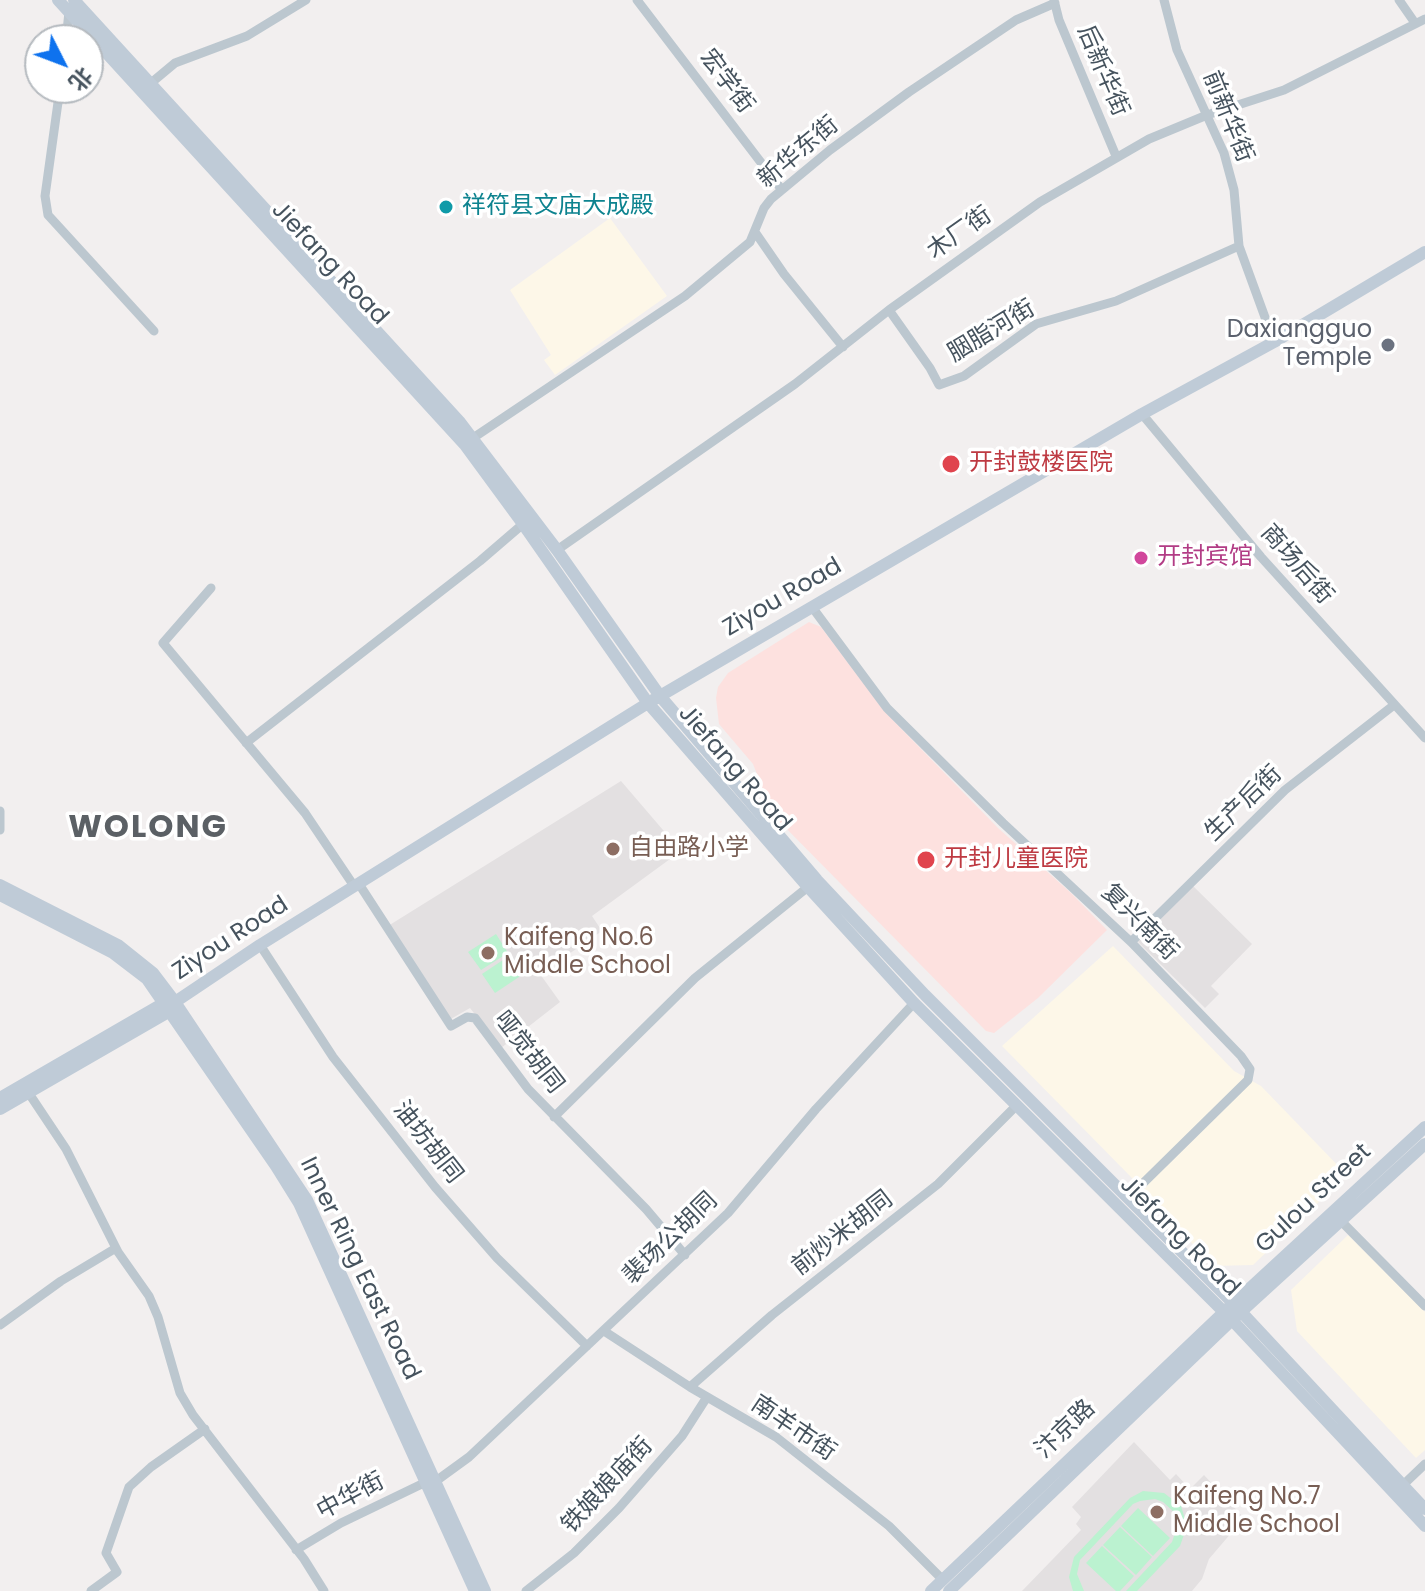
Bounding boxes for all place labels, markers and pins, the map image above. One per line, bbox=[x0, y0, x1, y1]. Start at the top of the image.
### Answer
place label: 祥符县文庙大成殿 bbox=[462, 193, 654, 221]
marker: 祥符县文庙大成殿 bbox=[437, 198, 455, 216]
place label: Daxiangguo Temple bbox=[1227, 317, 1372, 373]
marker: Daxiangguo Temple bbox=[1379, 336, 1397, 354]
place label: 开封鼓楼医院 bbox=[969, 450, 1113, 478]
marker: 开封鼓楼医院 bbox=[940, 453, 962, 475]
place label: 开封宾馆 bbox=[1157, 544, 1253, 572]
marker: 开封宾馆 bbox=[1132, 549, 1150, 567]
place label: 自由路小学 bbox=[629, 835, 749, 863]
marker: 自由路小学 bbox=[604, 840, 622, 858]
place label: 开封儿童医院 bbox=[944, 846, 1088, 874]
marker: 开封儿童医院 bbox=[915, 849, 937, 871]
place label: Kaifeng No.6 Middle School bbox=[504, 925, 671, 981]
marker: Kaifeng No.6 Middle School bbox=[479, 944, 497, 962]
place label: Kaifeng No.7 Middle School bbox=[1173, 1484, 1340, 1540]
marker: Kaifeng No.7 Middle School bbox=[1148, 1503, 1166, 1521]

